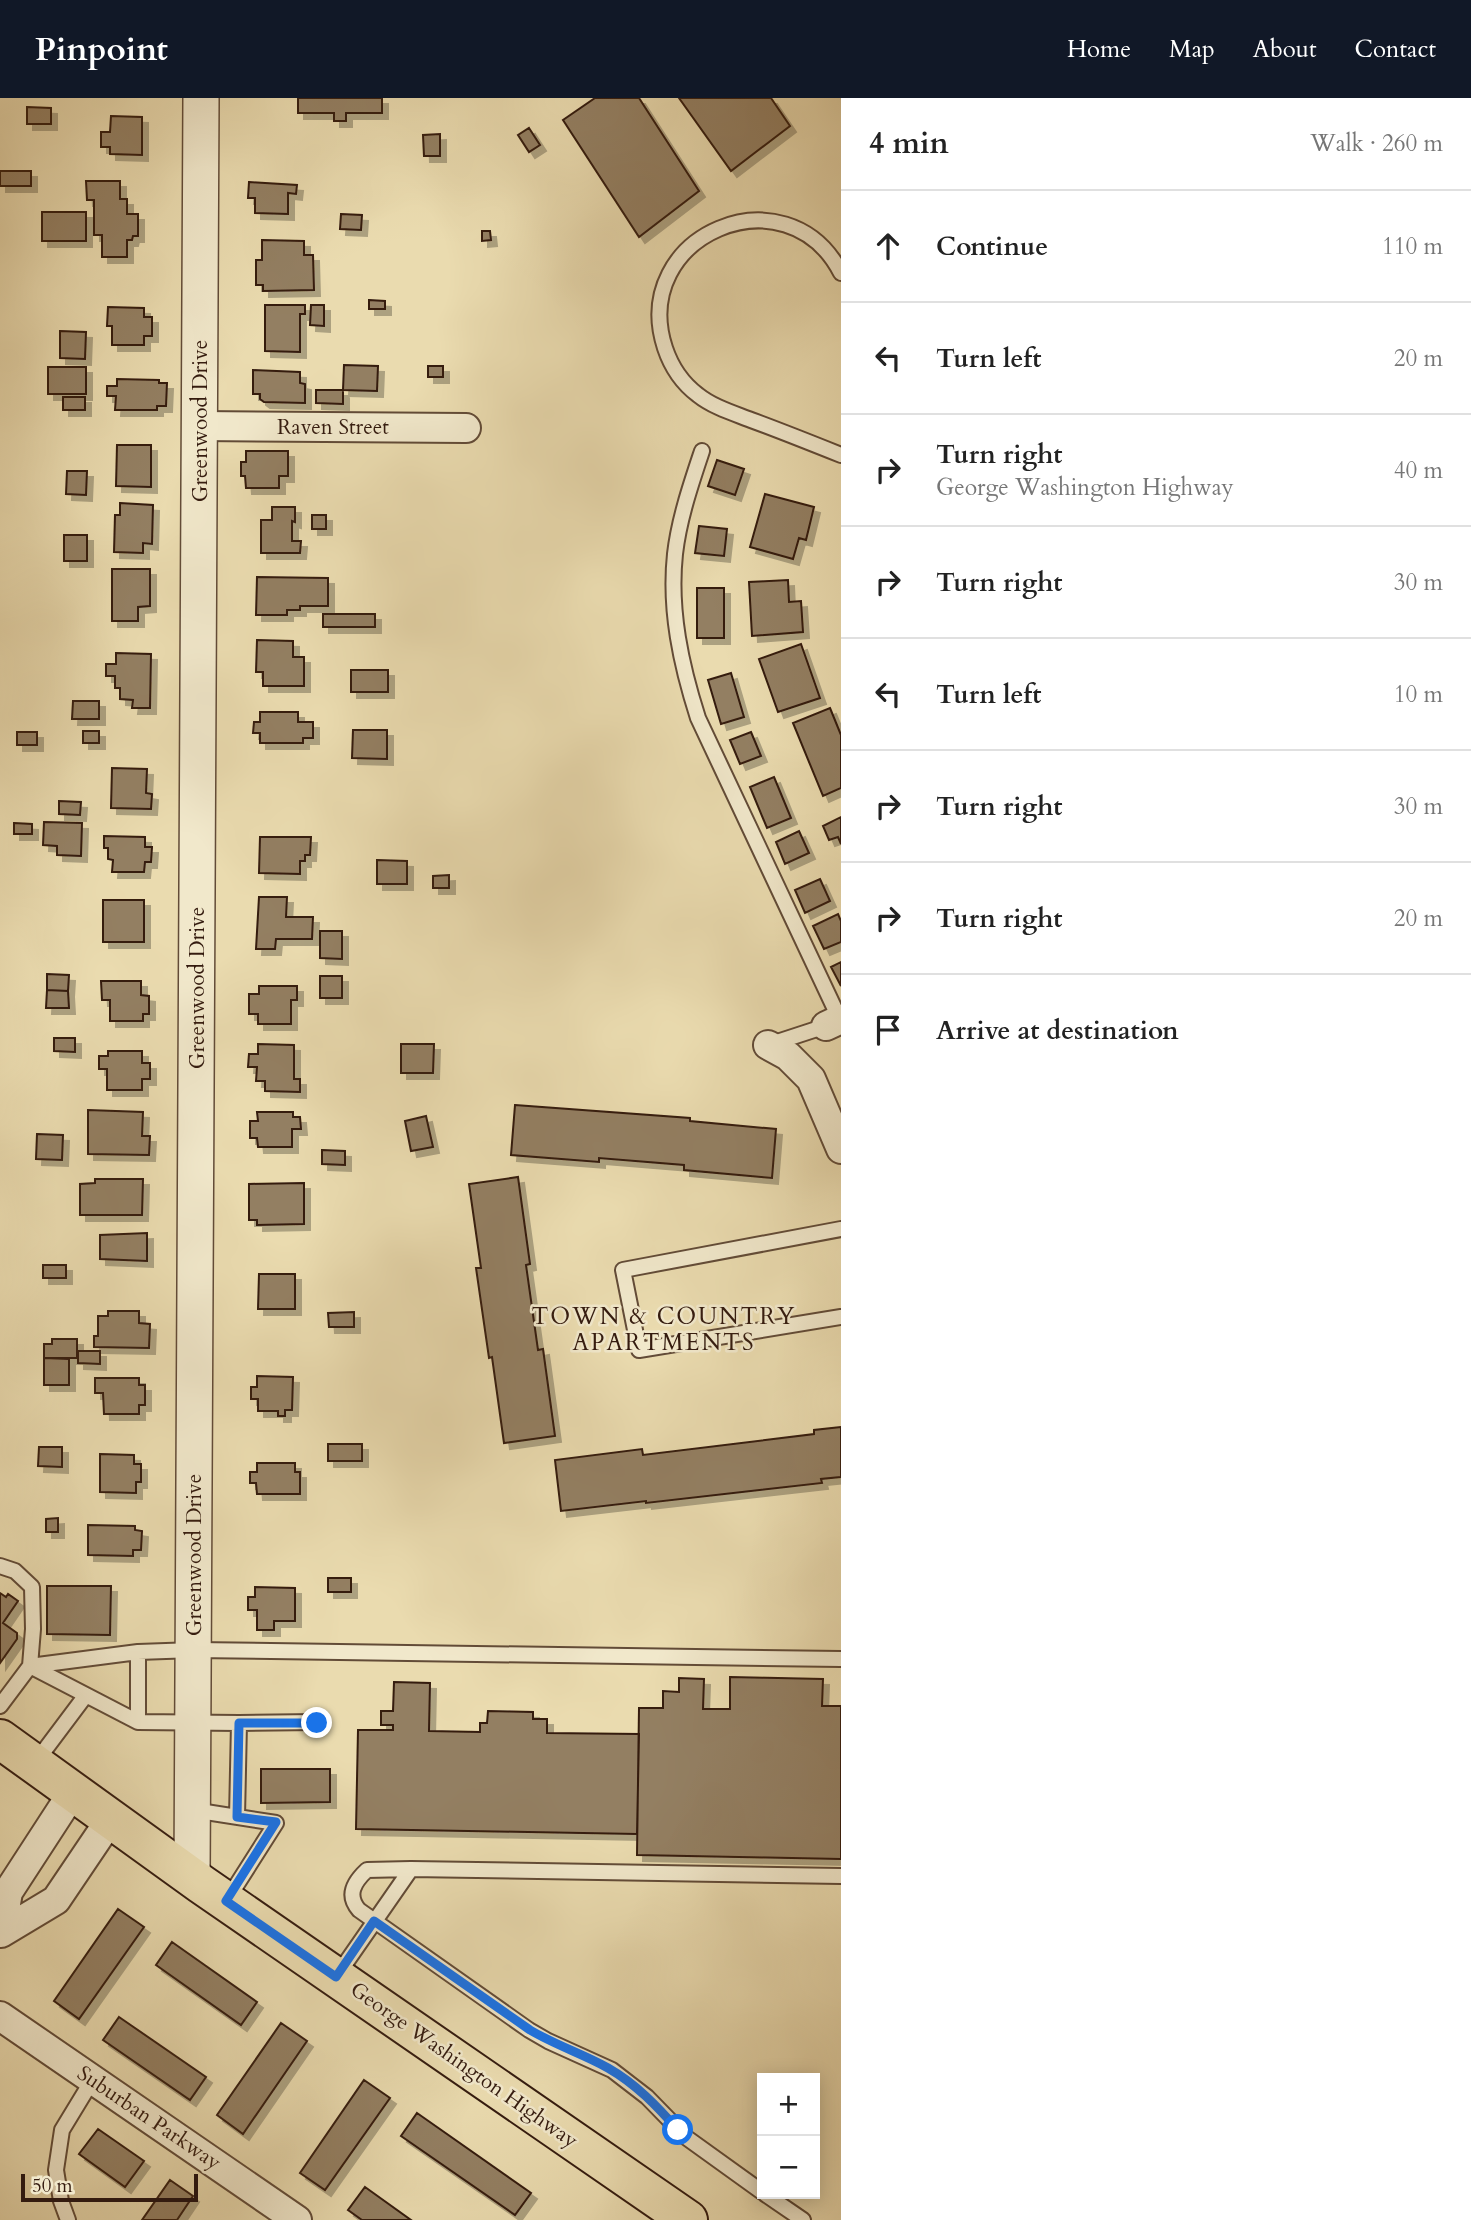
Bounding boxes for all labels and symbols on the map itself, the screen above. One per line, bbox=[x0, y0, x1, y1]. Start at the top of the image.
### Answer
street label: Greenwood Drive bbox=[186, 340, 215, 502]
street label: Raven Street bbox=[277, 413, 389, 442]
street label: Greenwood Drive bbox=[183, 907, 212, 1069]
district label: TOWN & COUNTRY APARTMENTS bbox=[531, 1301, 797, 1358]
street label: Greenwood Drive bbox=[180, 1474, 209, 1636]
route end bbox=[301, 1707, 332, 1738]
street label: George Washington Highway bbox=[344, 1975, 584, 2155]
street label: Suburban Parkway bbox=[71, 2059, 227, 2177]
route start bbox=[662, 2114, 693, 2145]
scale bar bbox=[21, 2171, 198, 2203]

